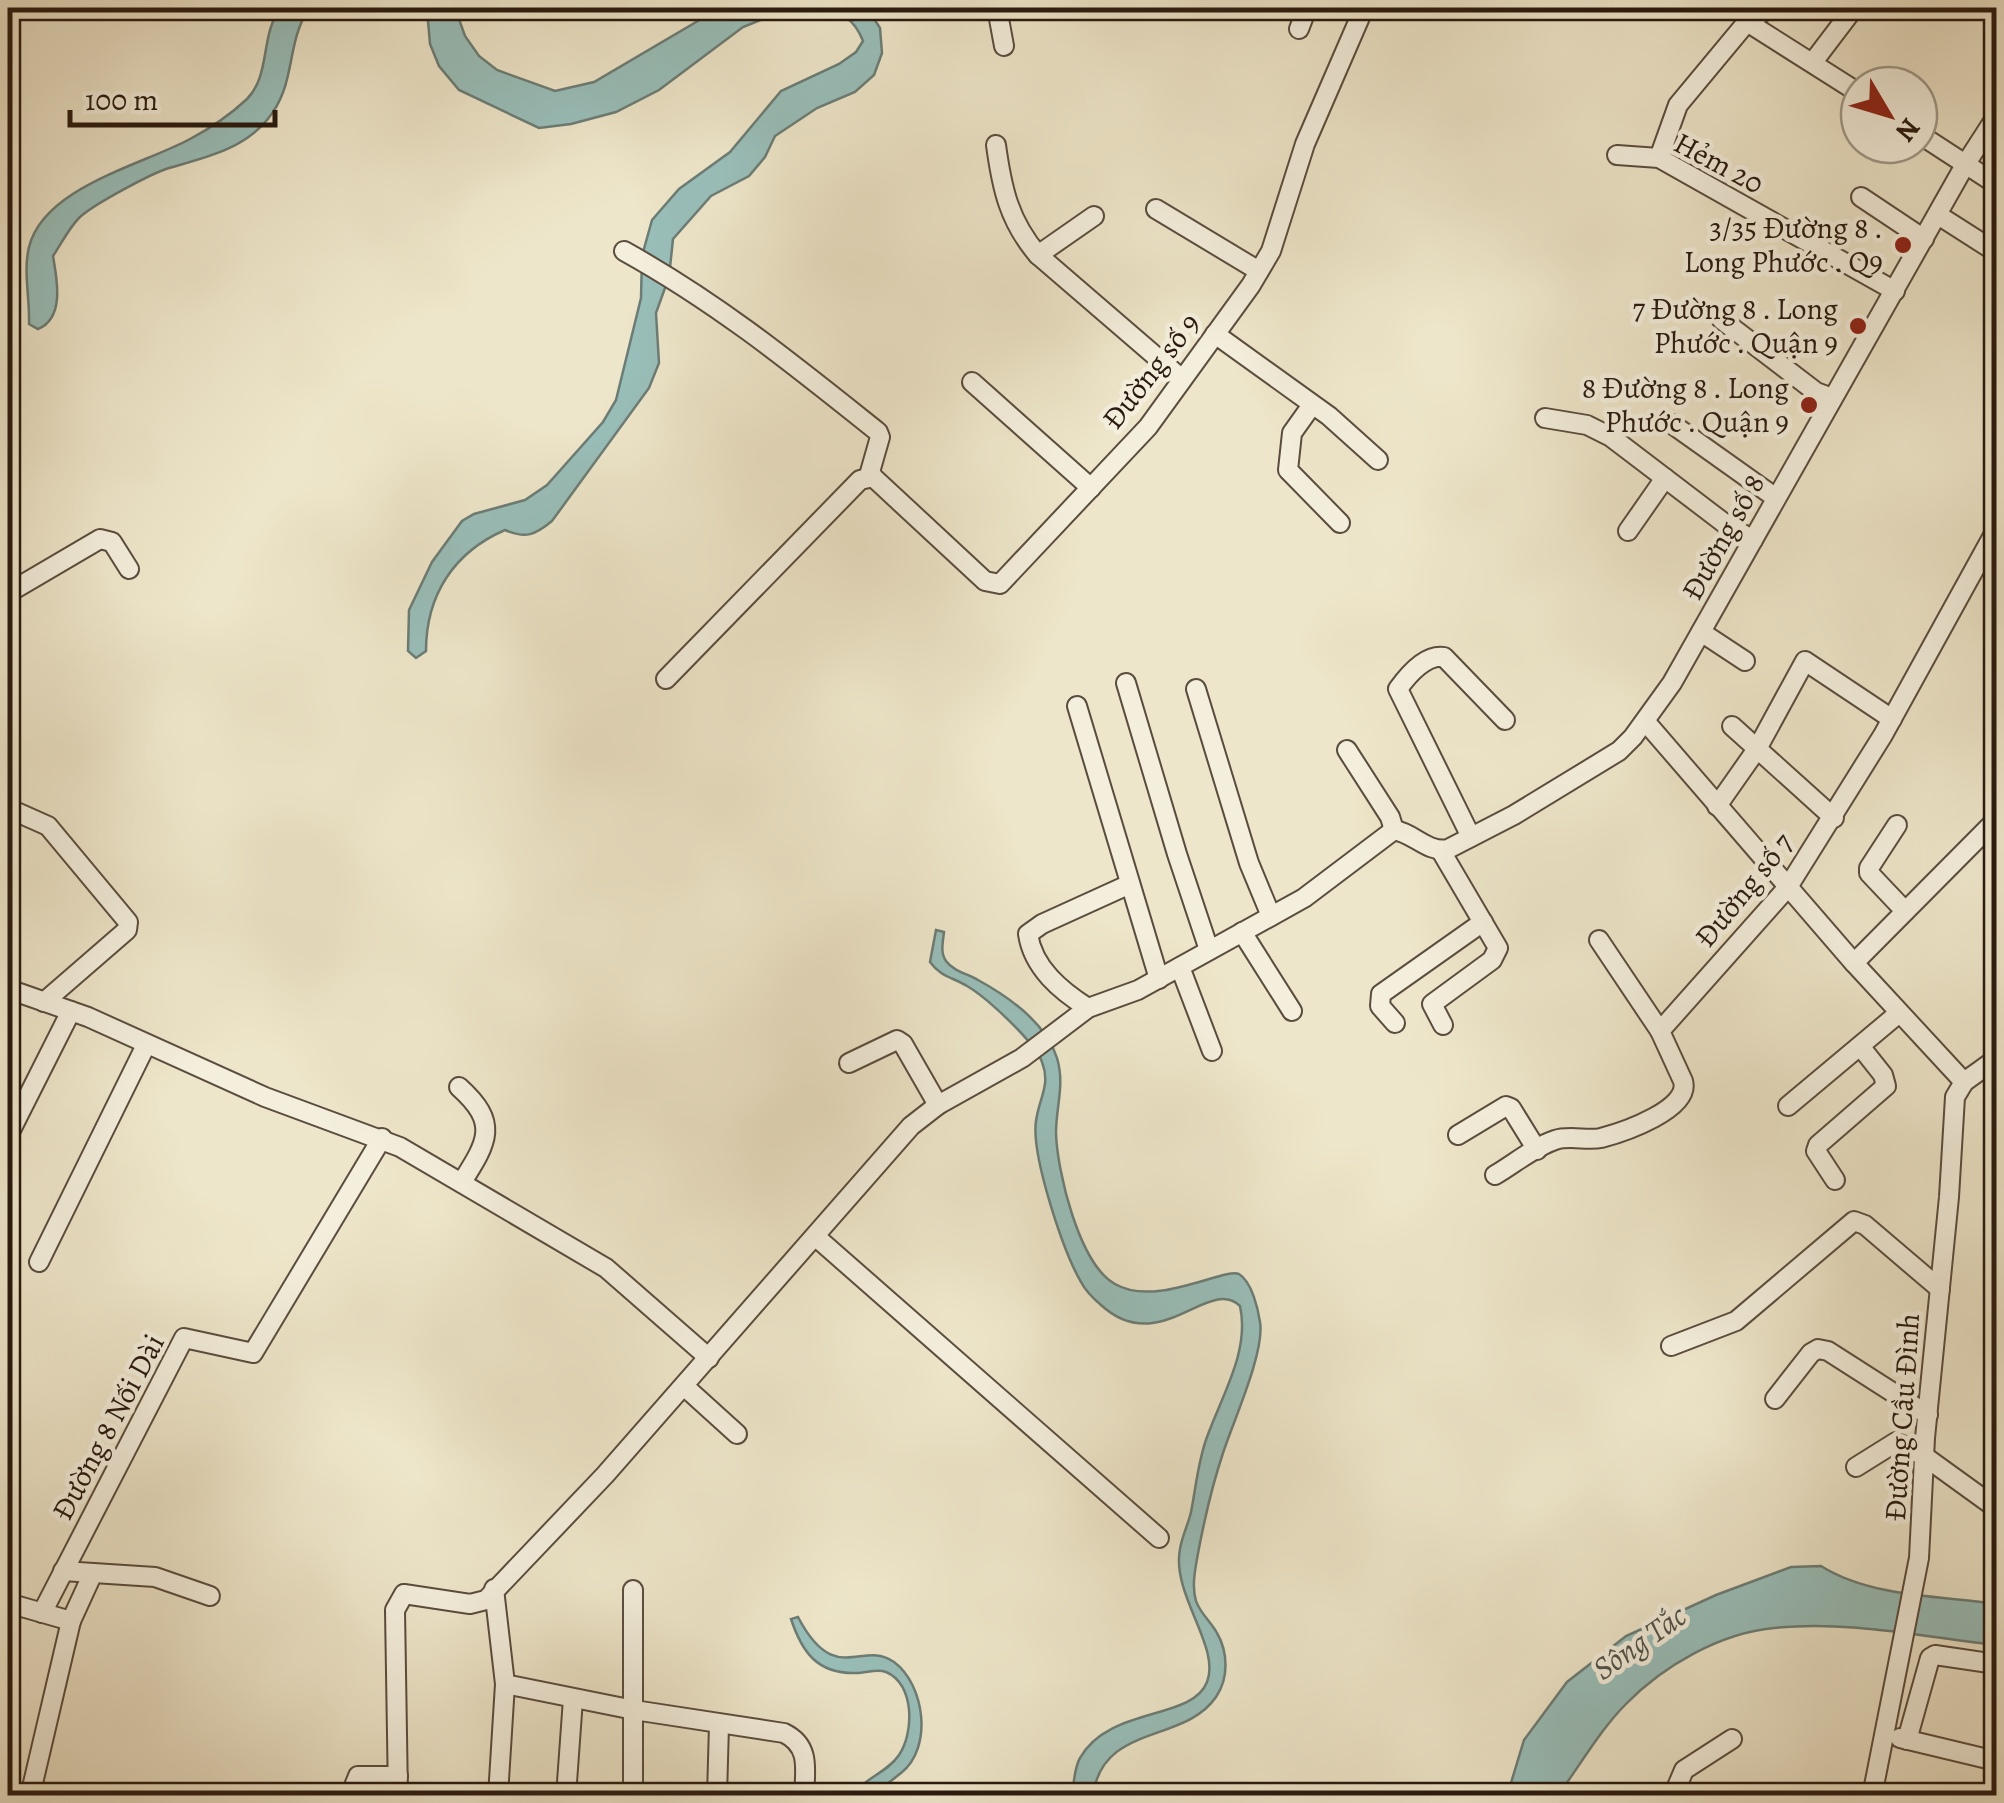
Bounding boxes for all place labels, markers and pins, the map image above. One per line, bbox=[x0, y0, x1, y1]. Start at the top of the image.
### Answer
place label: 3/35 Đường 8 . Long Phước . Q9 bbox=[1684, 208, 1883, 282]
marker: 3/35 Đường 8 . Long Phước . Q9 bbox=[1892, 234, 1914, 256]
place label: 7 Đường 8 . Long Phước . Quận 9 bbox=[1633, 289, 1838, 363]
marker: 7 Đường 8 . Long Phước . Quận 9 bbox=[1847, 315, 1869, 337]
place label: 8 Đường 8 . Long Phước . Quận 9 bbox=[1582, 368, 1789, 442]
marker: 8 Đường 8 . Long Phước . Quận 9 bbox=[1798, 394, 1820, 416]

